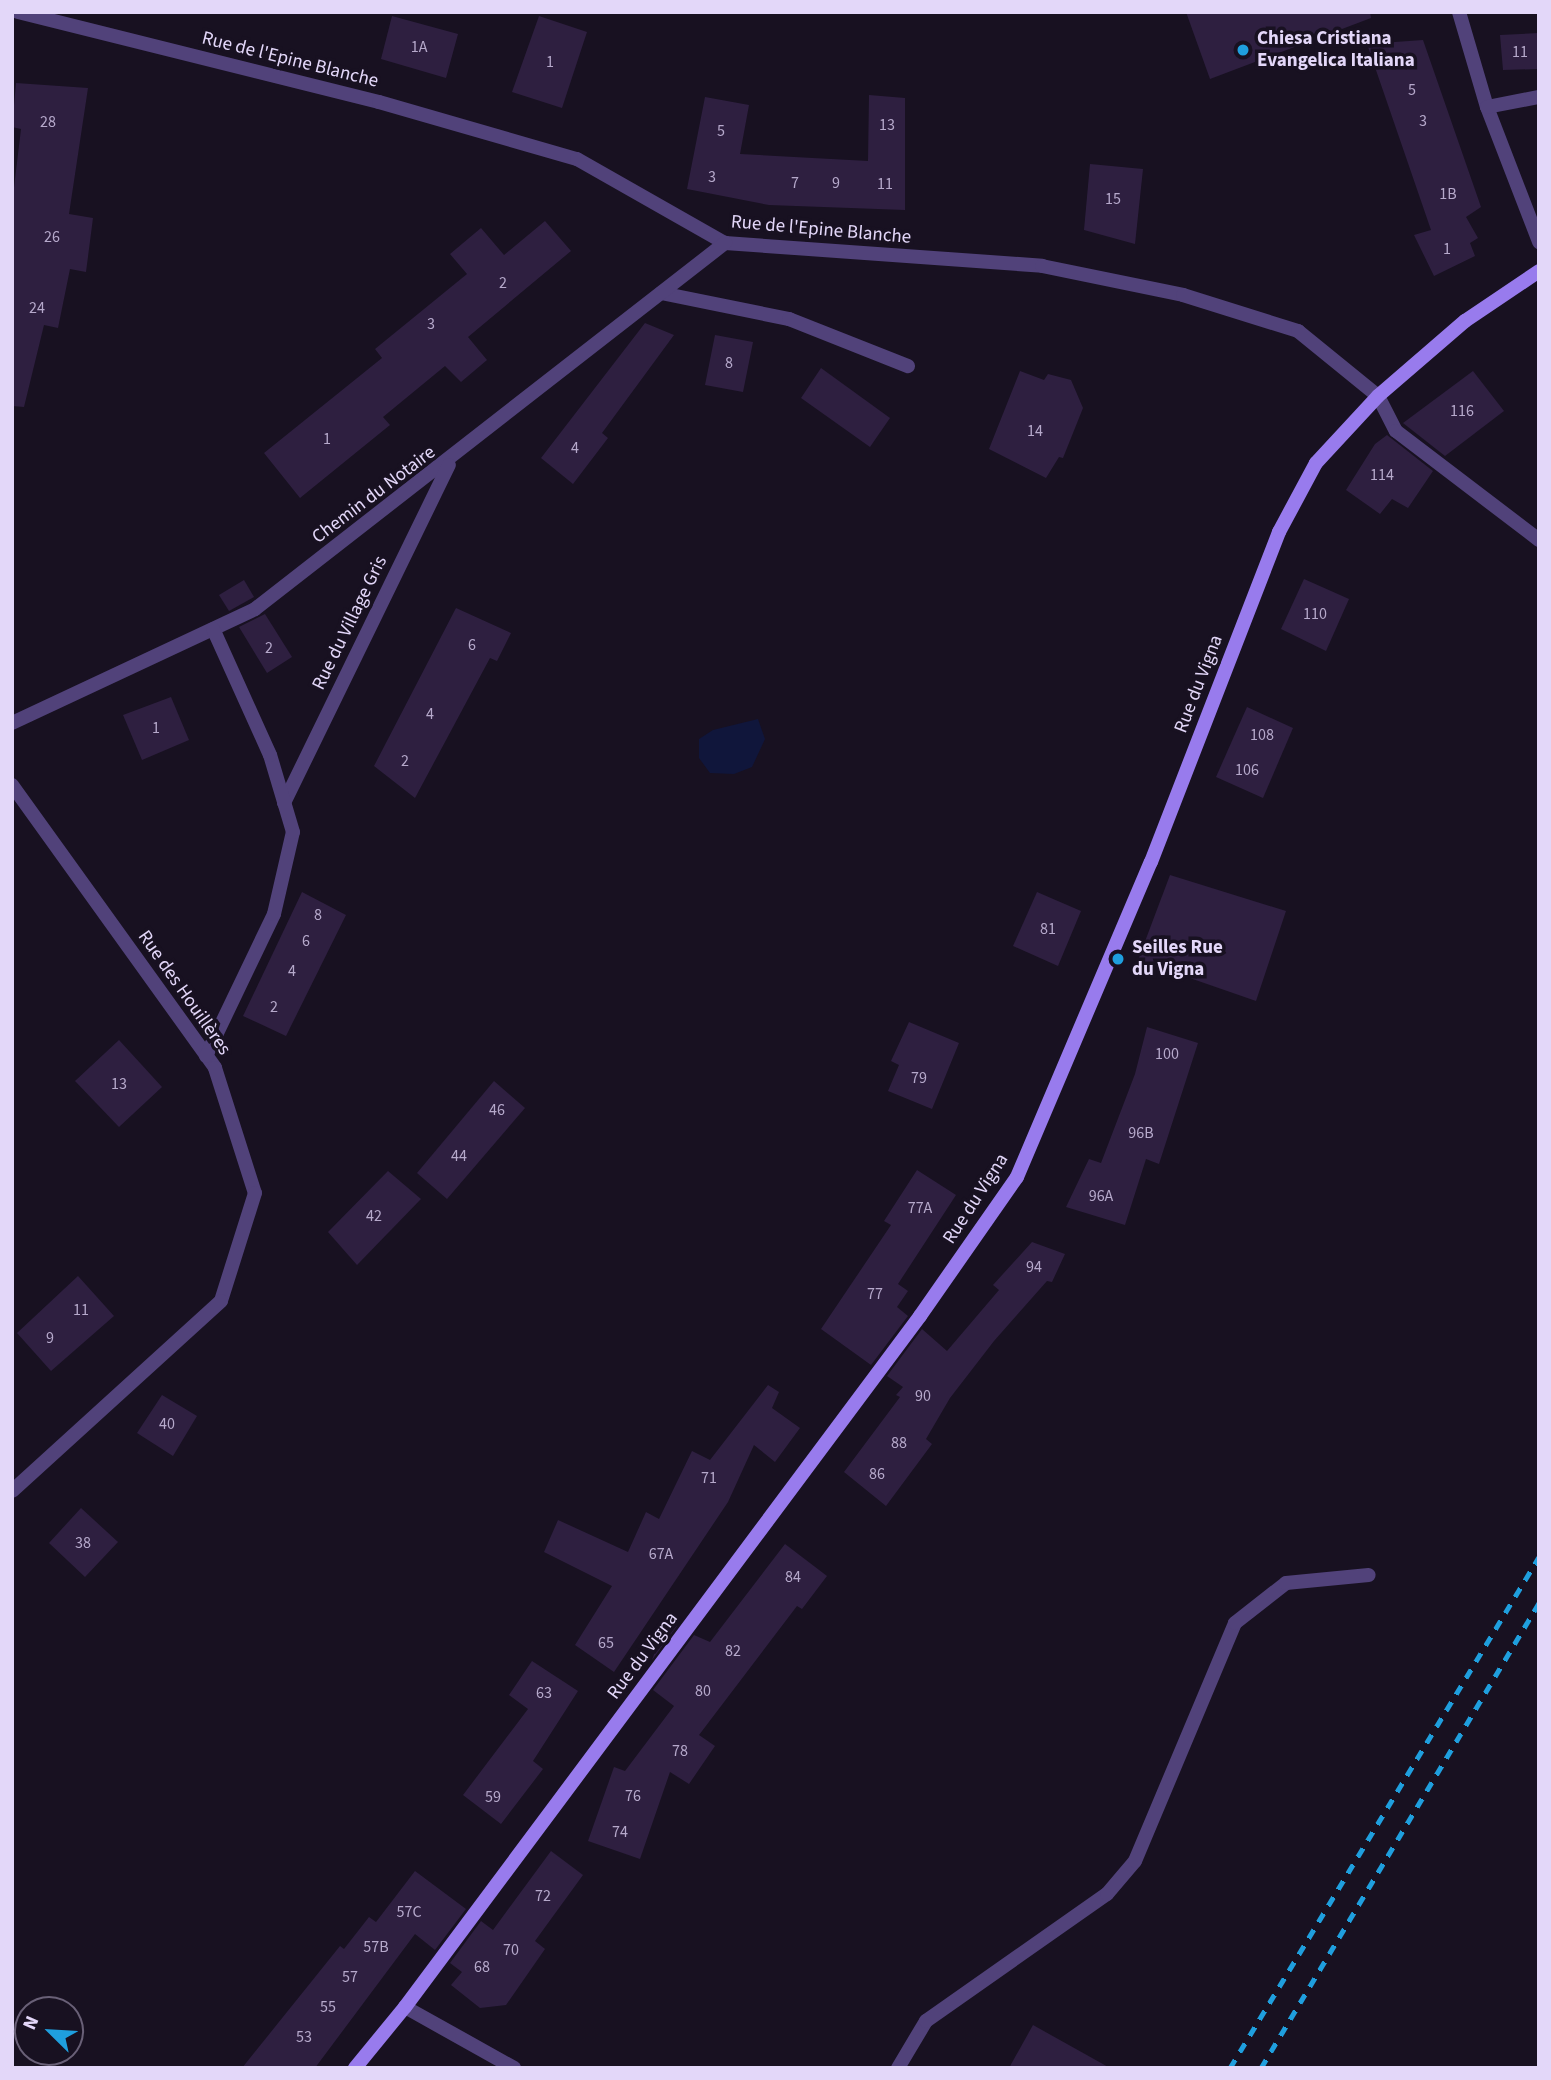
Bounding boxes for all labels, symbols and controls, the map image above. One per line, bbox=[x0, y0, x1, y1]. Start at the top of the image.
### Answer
street label: Rue de l'Epine Blanche bbox=[199, 27, 381, 93]
place label: Chiesa Cristiana Evangelica Italiana bbox=[1257, 28, 1415, 72]
house number: 1A bbox=[411, 37, 427, 57]
marker: Chiesa Cristiana Evangelica Italiana bbox=[1235, 42, 1251, 58]
house number: 11 bbox=[1512, 42, 1528, 62]
house number: 1 bbox=[546, 52, 554, 72]
house number: 5 bbox=[1408, 80, 1416, 100]
house number: 3 bbox=[1419, 111, 1427, 131]
house number: 28 bbox=[40, 112, 56, 132]
house number: 13 bbox=[879, 115, 895, 135]
house number: 5 bbox=[717, 121, 725, 141]
house number: 3 bbox=[708, 167, 716, 187]
house number: 7 bbox=[791, 173, 799, 193]
house number: 9 bbox=[832, 173, 840, 193]
house number: 11 bbox=[877, 174, 893, 194]
house number: 1B bbox=[1439, 184, 1457, 204]
house number: 15 bbox=[1105, 189, 1121, 209]
street label: Rue de l'Epine Blanche bbox=[730, 211, 912, 249]
house number: 26 bbox=[44, 227, 60, 247]
house number: 1 bbox=[1443, 239, 1451, 259]
house number: 2 bbox=[499, 273, 507, 293]
house number: 24 bbox=[29, 298, 45, 318]
house number: 3 bbox=[427, 314, 435, 334]
house number: 8 bbox=[725, 353, 733, 373]
house number: 116 bbox=[1450, 401, 1474, 421]
house number: 14 bbox=[1027, 421, 1043, 441]
house number: 1 bbox=[323, 429, 331, 449]
house number: 4 bbox=[571, 438, 579, 458]
street label: Chemin du Notaire bbox=[308, 441, 440, 549]
house number: 114 bbox=[1370, 465, 1394, 485]
street label: Rue du Village Gris bbox=[308, 552, 392, 694]
house number: 110 bbox=[1303, 604, 1327, 624]
street label: Rue du Vigna bbox=[1170, 632, 1228, 736]
house number: 6 bbox=[468, 635, 476, 655]
house number: 2 bbox=[265, 638, 273, 658]
house number: 4 bbox=[426, 704, 434, 724]
house number: 1 bbox=[152, 718, 160, 738]
house number: 108 bbox=[1250, 725, 1274, 745]
house number: 2 bbox=[401, 751, 409, 771]
house number: 106 bbox=[1235, 760, 1259, 780]
house number: 8 bbox=[314, 905, 322, 925]
house number: 81 bbox=[1040, 919, 1056, 939]
street label: Rue des Houillères bbox=[133, 926, 235, 1060]
house number: 6 bbox=[302, 931, 310, 951]
place label: Seilles Rue du Vigna bbox=[1132, 937, 1223, 981]
marker: Seilles Rue du Vigna bbox=[1110, 951, 1126, 967]
house number: 4 bbox=[288, 961, 296, 981]
house number: 2 bbox=[270, 997, 278, 1017]
house number: 100 bbox=[1155, 1044, 1179, 1064]
house number: 79 bbox=[911, 1068, 927, 1088]
house number: 13 bbox=[111, 1074, 127, 1094]
house number: 46 bbox=[489, 1100, 505, 1120]
house number: 96B bbox=[1128, 1123, 1154, 1143]
house number: 44 bbox=[451, 1146, 467, 1166]
street label: Rue du Vigna bbox=[938, 1150, 1014, 1248]
house number: 96A bbox=[1089, 1186, 1113, 1206]
house number: 77A bbox=[908, 1198, 932, 1218]
house number: 42 bbox=[366, 1206, 382, 1226]
house number: 94 bbox=[1026, 1257, 1042, 1277]
house number: 77 bbox=[867, 1284, 883, 1304]
house number: 11 bbox=[73, 1300, 89, 1320]
house number: 9 bbox=[46, 1328, 54, 1348]
house number: 90 bbox=[915, 1386, 931, 1406]
house number: 40 bbox=[159, 1414, 175, 1434]
house number: 88 bbox=[891, 1433, 907, 1453]
house number: 86 bbox=[869, 1464, 885, 1484]
house number: 71 bbox=[701, 1468, 717, 1488]
house number: 38 bbox=[75, 1533, 91, 1553]
house number: 67A bbox=[649, 1544, 673, 1564]
house number: 84 bbox=[785, 1567, 801, 1587]
street label: Rue du Vigna bbox=[603, 1608, 683, 1704]
house number: 65 bbox=[598, 1633, 614, 1653]
house number: 82 bbox=[725, 1641, 741, 1661]
house number: 80 bbox=[695, 1681, 711, 1701]
house number: 63 bbox=[536, 1683, 552, 1703]
house number: 78 bbox=[672, 1741, 688, 1761]
house number: 76 bbox=[625, 1786, 641, 1806]
house number: 59 bbox=[485, 1787, 501, 1807]
house number: 74 bbox=[612, 1822, 628, 1842]
house number: 72 bbox=[535, 1886, 551, 1906]
house number: 57C bbox=[396, 1902, 422, 1922]
house number: 57B bbox=[363, 1937, 389, 1957]
house number: 70 bbox=[503, 1940, 519, 1960]
house number: 68 bbox=[474, 1957, 490, 1977]
house number: 57 bbox=[342, 1967, 358, 1987]
north arrow bbox=[14, 1996, 84, 2066]
house number: 55 bbox=[320, 1997, 336, 2017]
text: N bbox=[16, 2012, 46, 2034]
house number: 53 bbox=[296, 2027, 312, 2047]

